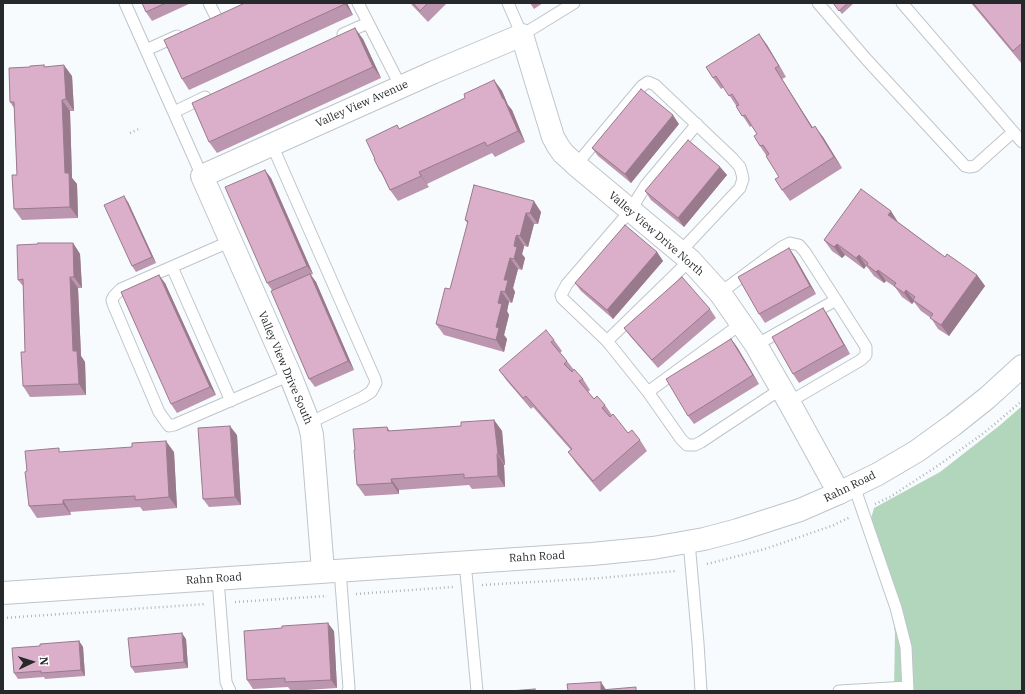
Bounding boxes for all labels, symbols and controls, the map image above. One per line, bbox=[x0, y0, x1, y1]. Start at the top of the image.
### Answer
street label: Valley View Avenue bbox=[314, 78, 410, 130]
street label: Valley View Drive North bbox=[606, 189, 706, 279]
street label: Valley View Drive South bbox=[255, 309, 315, 427]
street label: Rahn Road bbox=[822, 469, 878, 505]
street label: Rahn Road bbox=[509, 549, 565, 565]
street label: Rahn Road bbox=[186, 570, 242, 588]
north arrow bbox=[12, 642, 52, 682]
text: N bbox=[37, 656, 51, 666]

